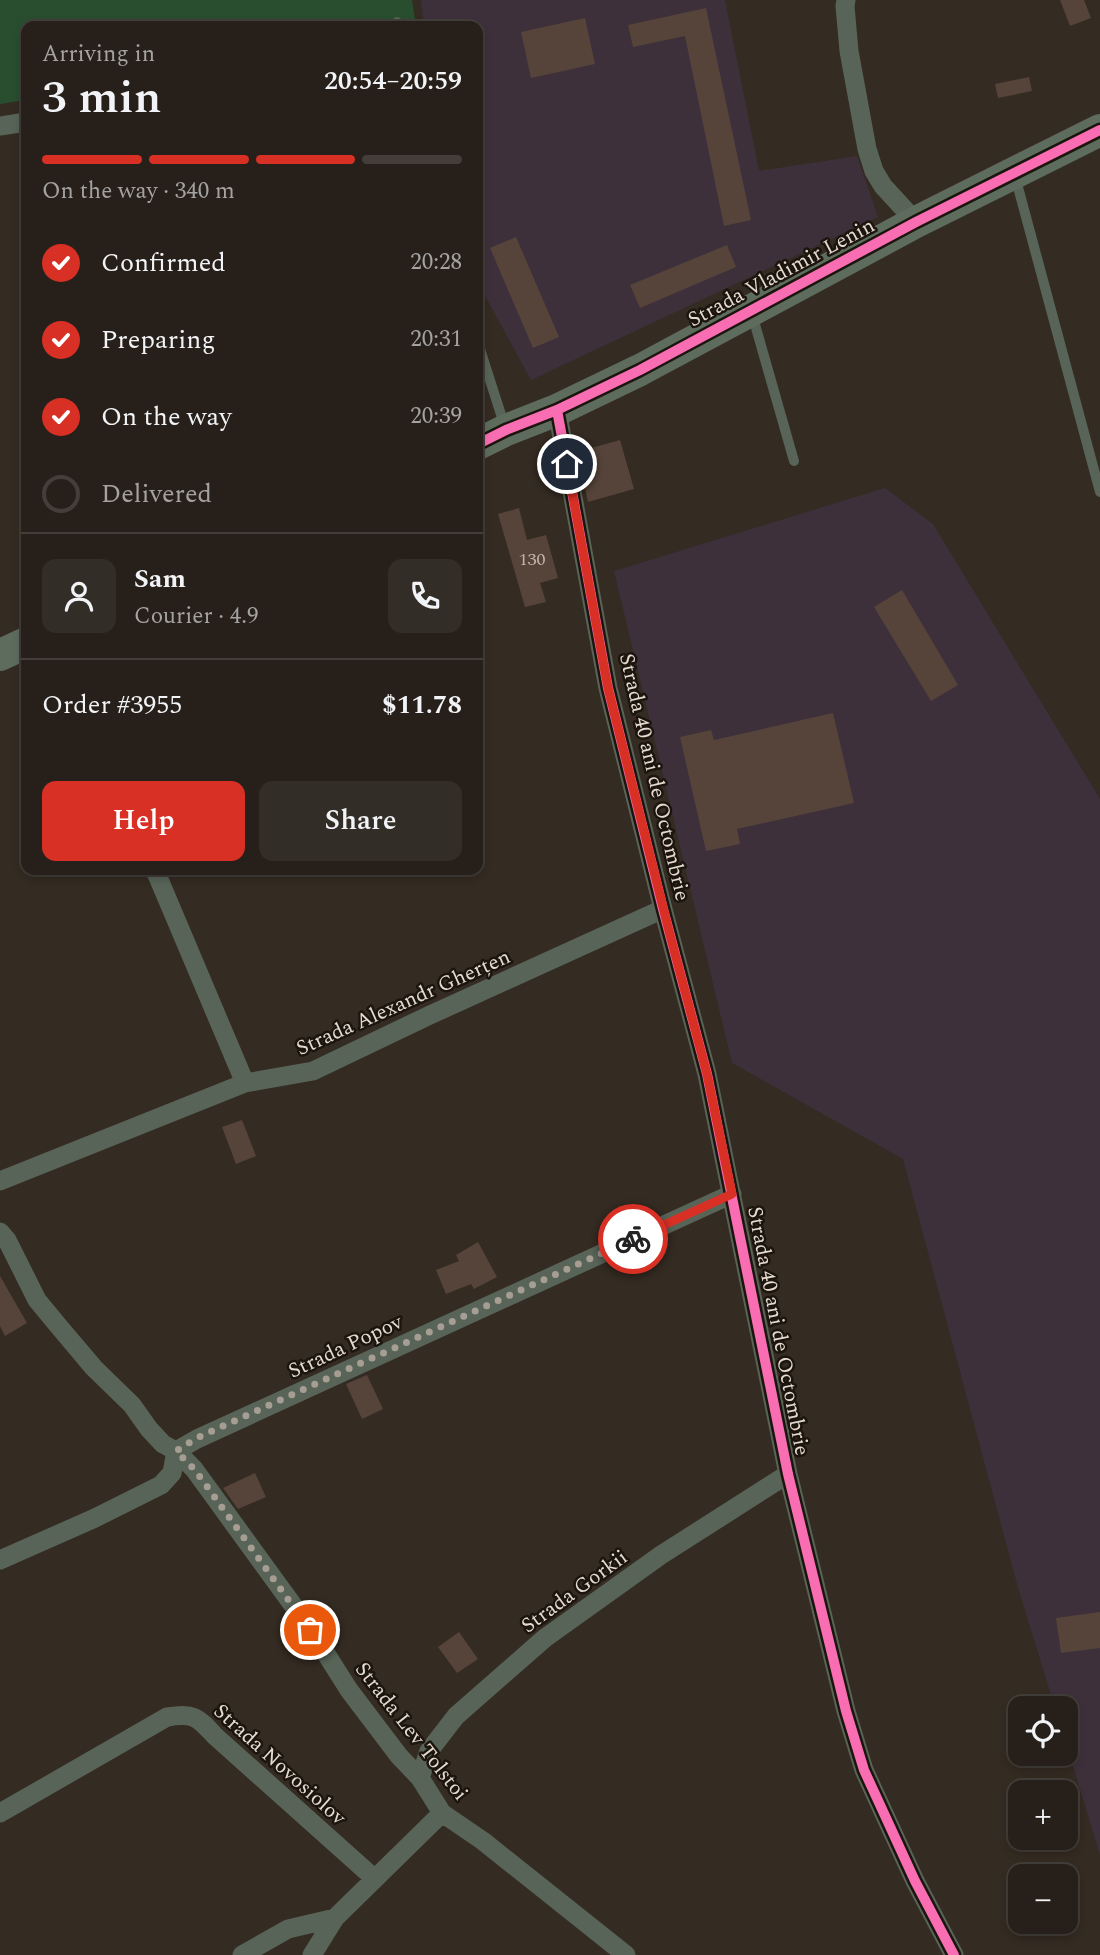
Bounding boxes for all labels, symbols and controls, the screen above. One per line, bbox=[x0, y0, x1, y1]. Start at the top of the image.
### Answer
text: Arriving in bbox=[42, 37, 155, 72]
text: 20:54–20:59 bbox=[324, 61, 462, 101]
text: 3 min bbox=[42, 63, 161, 133]
text: On the way · 340 m bbox=[42, 174, 235, 209]
street label: Strada Vladimir Lenin bbox=[682, 210, 881, 336]
text: Confirmed bbox=[101, 243, 226, 283]
icon: check bbox=[42, 244, 80, 282]
text: 20:28 bbox=[410, 245, 462, 280]
text: Preparing bbox=[101, 320, 215, 360]
icon: check bbox=[42, 321, 80, 359]
text: 20:31 bbox=[410, 322, 462, 357]
text: On the way bbox=[101, 397, 232, 437]
icon: check bbox=[42, 398, 80, 436]
text: 20:39 bbox=[410, 399, 462, 434]
pin bbox=[537, 434, 597, 494]
icon: home bbox=[548, 445, 586, 483]
text: Delivered bbox=[101, 474, 212, 514]
house number: 130 bbox=[519, 546, 546, 573]
button: person bbox=[42, 559, 116, 633]
text: Sam bbox=[134, 559, 186, 599]
button: phone bbox=[388, 559, 462, 633]
text: Courier · 4.9 bbox=[134, 599, 259, 634]
street label: Strada 40 ani de Octombrie bbox=[610, 650, 698, 904]
text: Order #3955 bbox=[42, 685, 182, 725]
text: $11.78 bbox=[382, 685, 462, 725]
button: Help bbox=[42, 781, 245, 861]
button: Share bbox=[259, 781, 462, 861]
street label: Strada Alexandr Gherțen bbox=[291, 941, 516, 1065]
courier bbox=[598, 1204, 668, 1274]
street label: Strada 40 ani de Octombrie bbox=[738, 1204, 818, 1458]
icon: bike bbox=[614, 1220, 652, 1258]
street label: Strada Popov bbox=[283, 1306, 409, 1387]
street label: Strada Gorkii bbox=[514, 1542, 635, 1642]
pin bbox=[280, 1600, 340, 1660]
icon: bag bbox=[291, 1611, 329, 1649]
street label: Strada Lev Tolstoi bbox=[347, 1655, 476, 1808]
street label: Strada Novosiolov bbox=[206, 1696, 354, 1834]
map controls bbox=[1008, 1696, 1078, 1934]
button: locate bbox=[1008, 1696, 1078, 1766]
button: + bbox=[1008, 1780, 1078, 1850]
button: − bbox=[1008, 1864, 1078, 1934]

